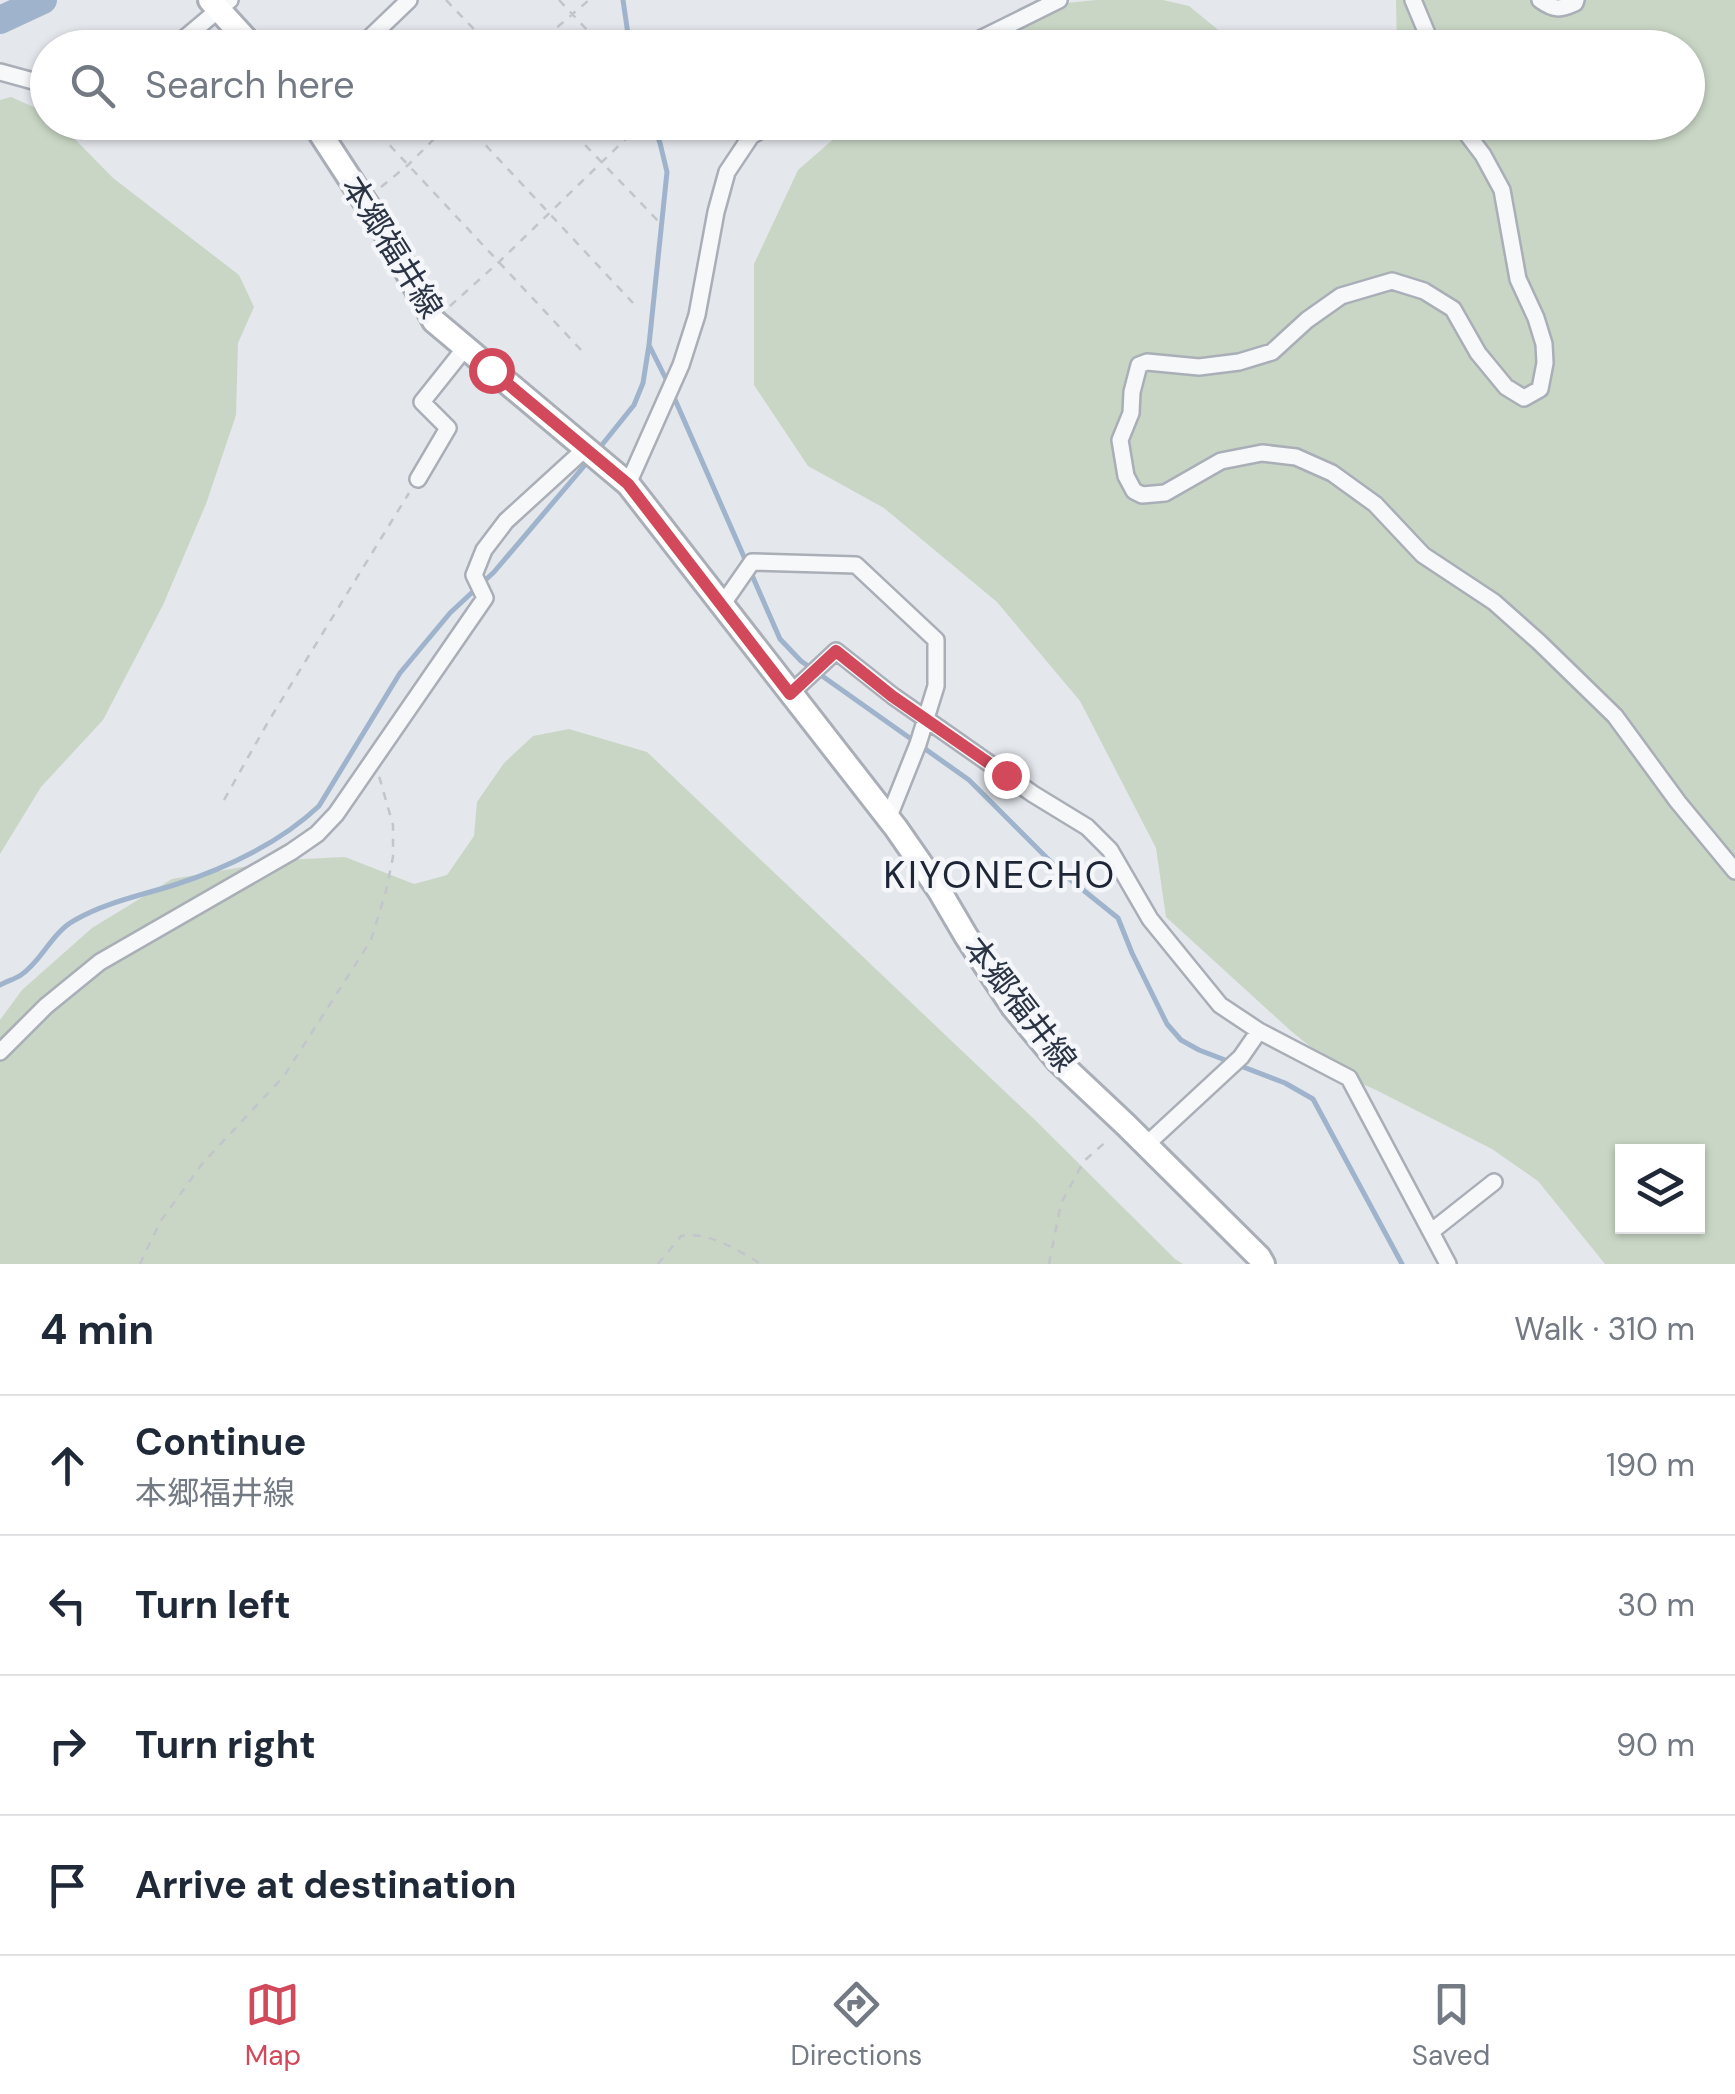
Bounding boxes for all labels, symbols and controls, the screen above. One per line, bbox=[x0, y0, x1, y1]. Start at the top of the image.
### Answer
search box bbox=[30, 30, 1705, 140]
icon: search bbox=[65, 58, 120, 113]
text: Search here bbox=[145, 60, 355, 110]
street label: 本郷福井線 bbox=[332, 168, 452, 326]
route start bbox=[469, 348, 515, 394]
route end bbox=[984, 753, 1030, 799]
district label: KIYONECHO bbox=[883, 850, 1117, 900]
street label: 本郷福井線 bbox=[954, 928, 1086, 1080]
map controls bbox=[1615, 1144, 1705, 1234]
button: layers bbox=[1615, 1144, 1705, 1234]
text: 4 min bbox=[40, 1302, 154, 1357]
text: Walk · 310 m bbox=[1514, 1308, 1695, 1350]
text: Continue bbox=[135, 1417, 306, 1467]
icon: ahead bbox=[40, 1438, 95, 1493]
text: 190 m bbox=[1606, 1444, 1695, 1486]
text: 本郷福井線 bbox=[135, 1472, 295, 1514]
icon: left bbox=[40, 1578, 95, 1633]
text: Turn left bbox=[135, 1580, 291, 1630]
text: 30 m bbox=[1617, 1584, 1695, 1626]
icon: right bbox=[40, 1718, 95, 1773]
text: Turn right bbox=[135, 1720, 316, 1770]
text: 90 m bbox=[1616, 1724, 1695, 1766]
icon: arrive bbox=[40, 1858, 95, 1913]
text: Arrive at destination bbox=[135, 1860, 517, 1910]
tab: Map bbox=[245, 1977, 301, 2074]
tab: Directions bbox=[791, 1977, 922, 2074]
tab: Saved bbox=[1412, 1977, 1490, 2074]

